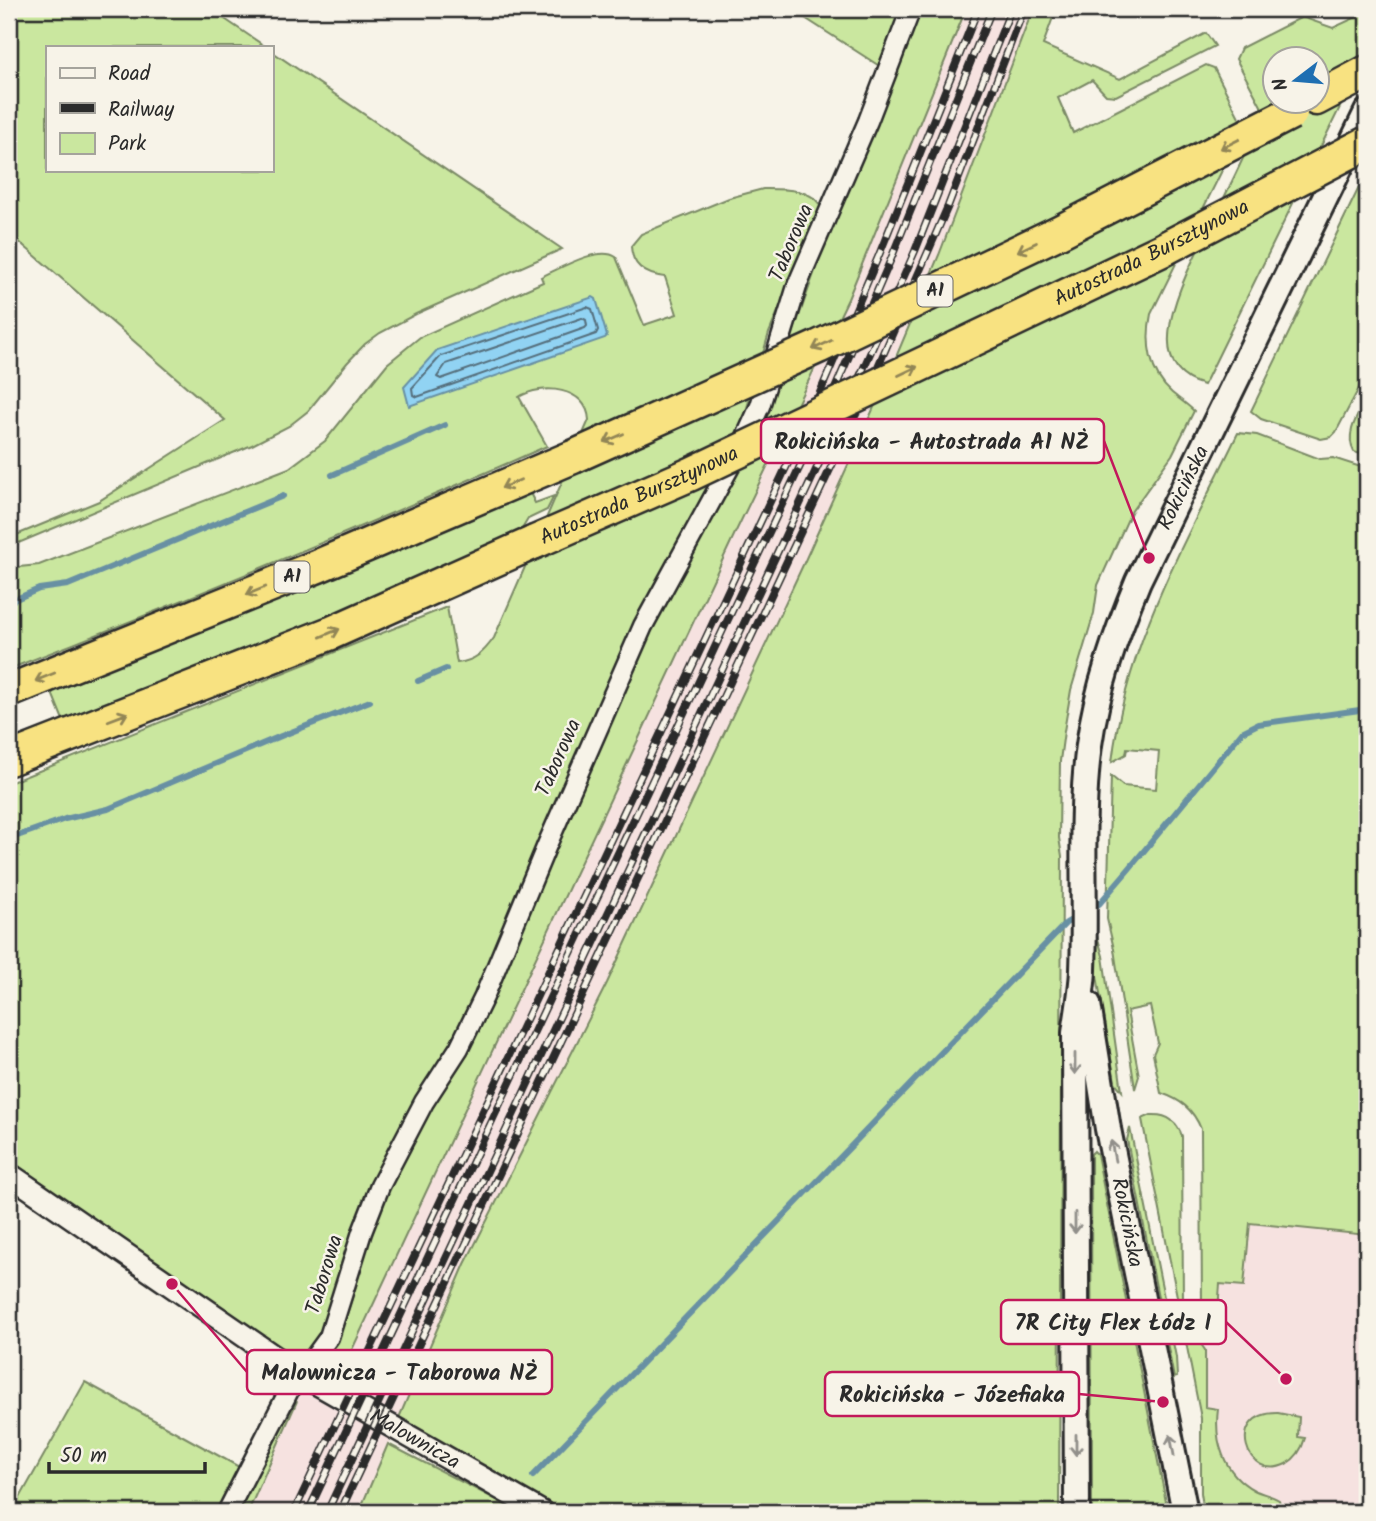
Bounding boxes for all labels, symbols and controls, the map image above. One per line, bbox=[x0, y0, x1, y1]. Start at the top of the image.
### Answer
legend bbox=[46, 46, 273, 172]
north arrow bbox=[1260, 46, 1330, 116]
text: Road bbox=[108, 58, 151, 91]
text: N bbox=[1266, 74, 1298, 94]
text: Railway bbox=[108, 94, 174, 127]
text: Park bbox=[108, 128, 146, 161]
one-way arrow bbox=[1220, 138, 1241, 151]
street label: Autostrada Bursztynowa bbox=[1048, 191, 1255, 316]
street label: Taborowa bbox=[761, 199, 823, 287]
one-way arrow bbox=[1017, 241, 1038, 254]
road number: A1 bbox=[918, 276, 953, 306]
one-way arrow bbox=[812, 339, 833, 352]
one-way arrow bbox=[897, 364, 919, 377]
callout: Rokicińska - Autostrada A1 NŻ bbox=[761, 419, 1104, 463]
text: Rokicińska - Autostrada A1 NŻ bbox=[774, 425, 1090, 461]
one-way arrow bbox=[604, 432, 626, 445]
street label: Autostrada Bursztynowa bbox=[535, 437, 744, 554]
street label: Rokicińska bbox=[1149, 440, 1218, 536]
one-way arrow bbox=[501, 478, 522, 491]
road number: A1 bbox=[274, 562, 310, 592]
one-way arrow bbox=[246, 586, 268, 599]
one-way arrow bbox=[318, 626, 340, 639]
one-way arrow bbox=[35, 671, 57, 684]
one-way arrow bbox=[107, 709, 128, 722]
street label: Taborowa bbox=[527, 714, 591, 802]
one-way arrow bbox=[1068, 1053, 1082, 1076]
one-way arrow bbox=[1105, 1140, 1119, 1163]
street label: Rokicińska bbox=[1102, 1175, 1152, 1270]
one-way arrow bbox=[1068, 1211, 1082, 1234]
street label: Taborowa bbox=[297, 1231, 353, 1319]
callout: 7R City Flex Łódz I bbox=[1001, 1300, 1226, 1344]
text: 7R City Flex Łódz I bbox=[1015, 1306, 1211, 1342]
callout: Malownicza - Taborowa NŻ bbox=[247, 1350, 552, 1394]
text: Malownicza - Taborowa NŻ bbox=[261, 1356, 539, 1392]
callout: Rokicińska - Józefiaka bbox=[825, 1372, 1079, 1416]
text: Rokicińska - Józefiaka bbox=[839, 1378, 1065, 1414]
street label: Malownicza bbox=[363, 1400, 466, 1478]
scale bar bbox=[49, 1430, 205, 1474]
one-way arrow bbox=[1069, 1434, 1083, 1457]
one-way arrow bbox=[1164, 1434, 1178, 1457]
text: 50 m bbox=[60, 1440, 107, 1473]

